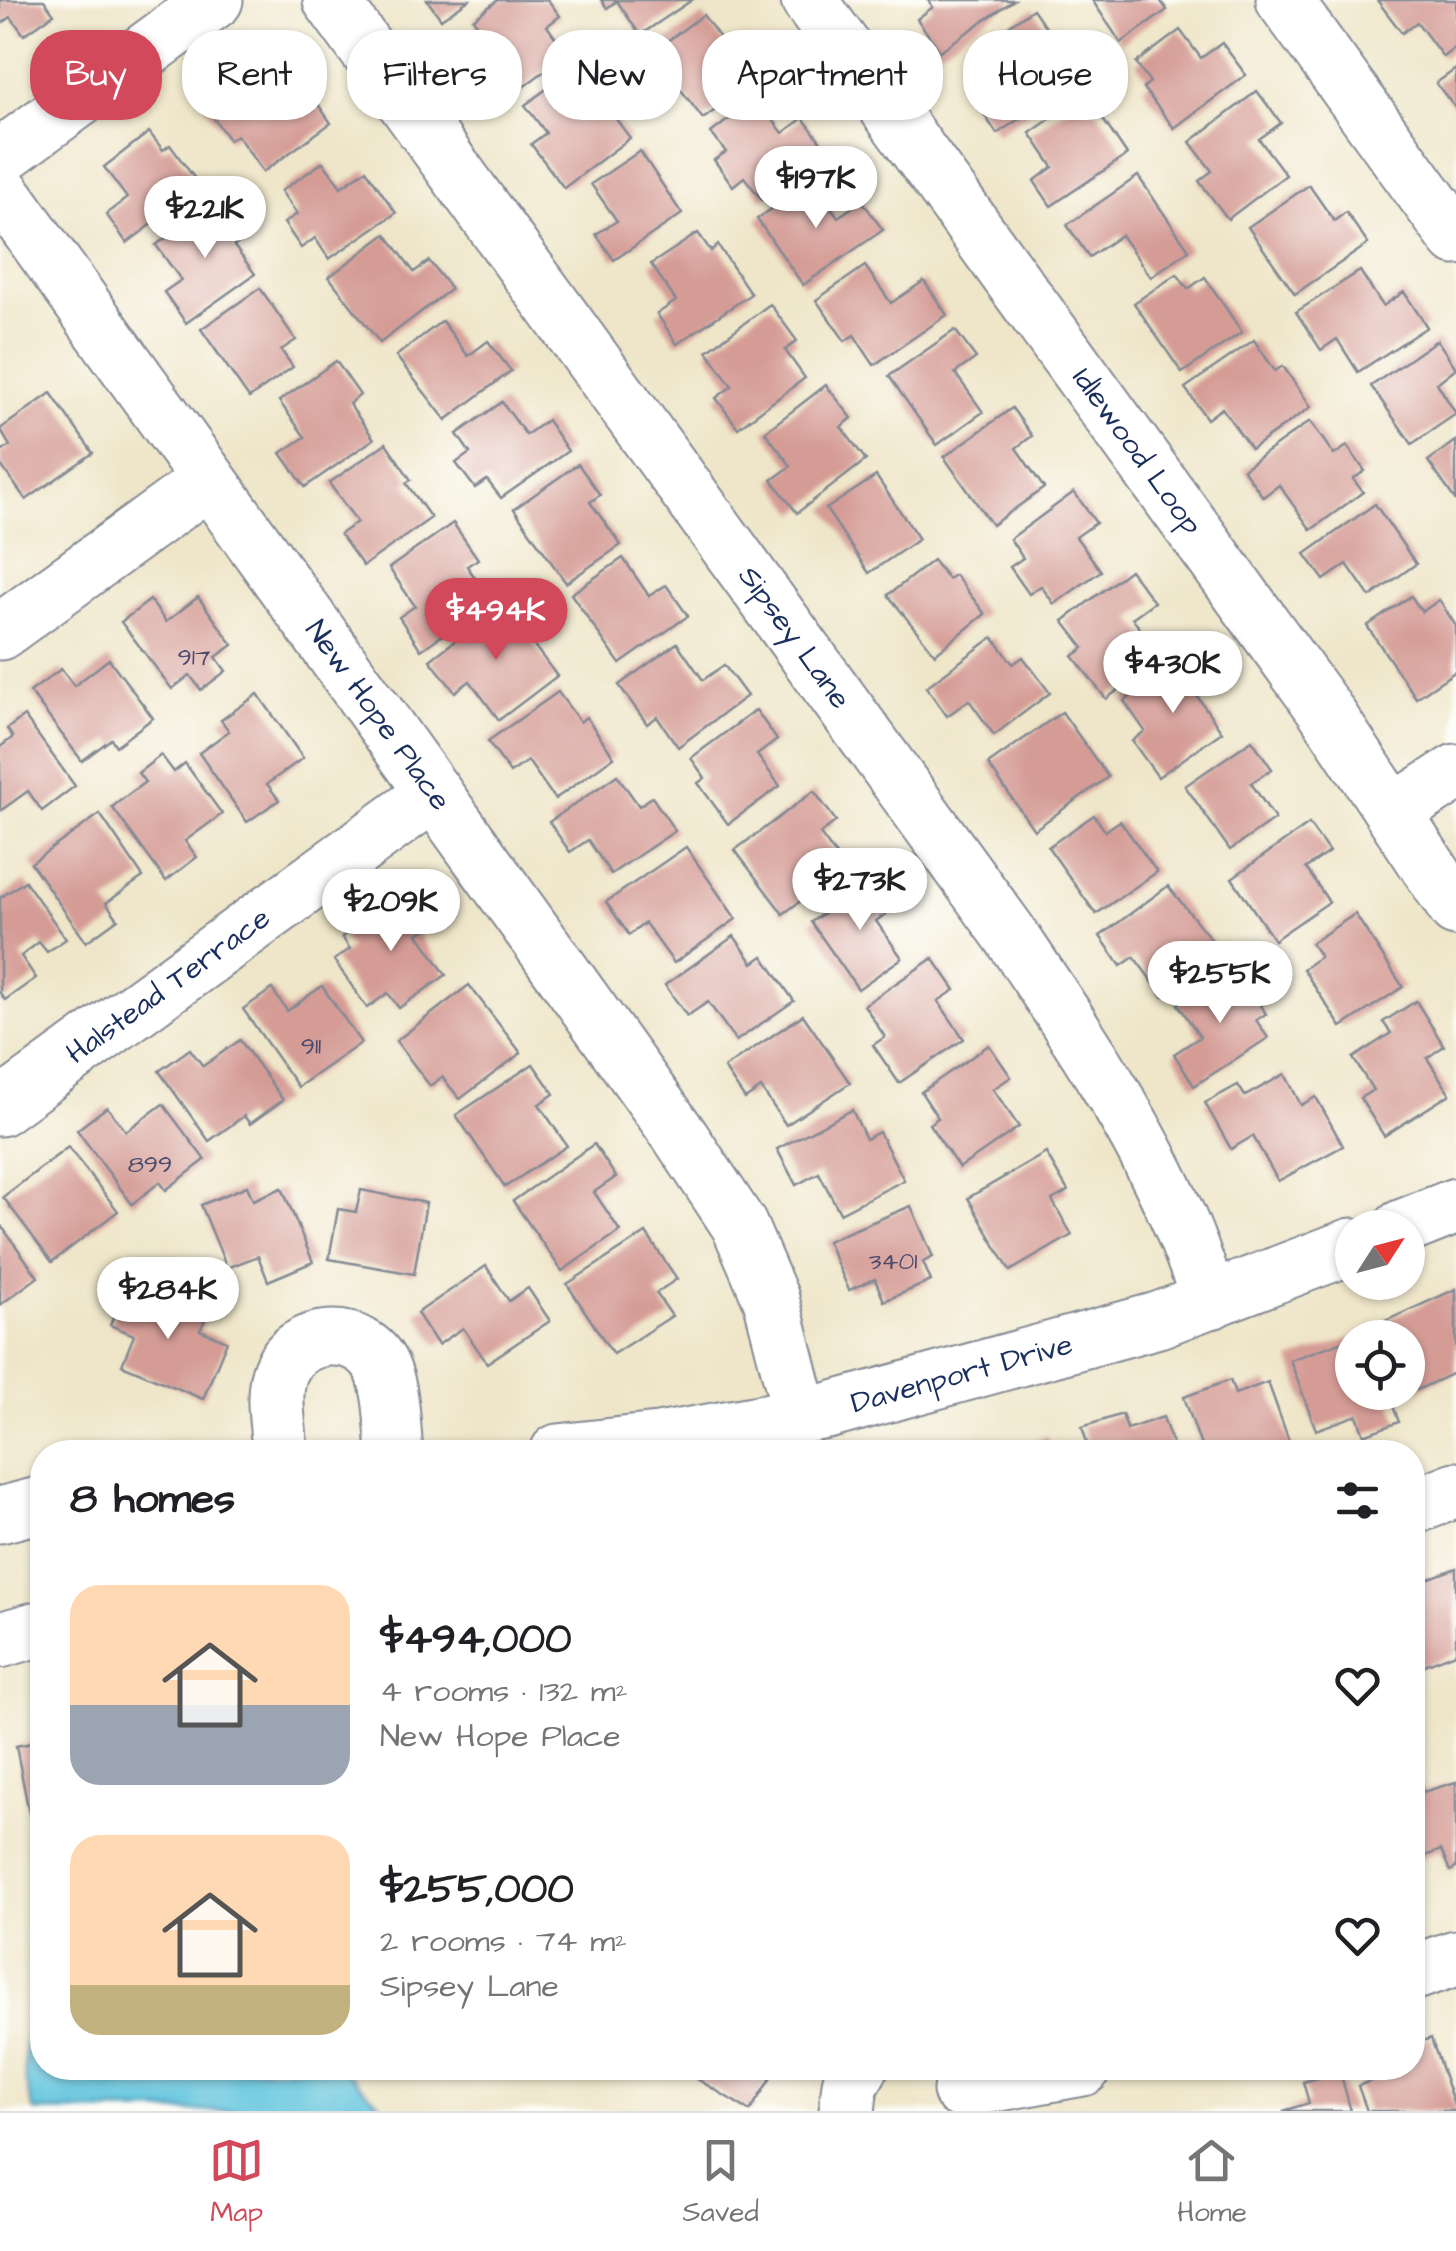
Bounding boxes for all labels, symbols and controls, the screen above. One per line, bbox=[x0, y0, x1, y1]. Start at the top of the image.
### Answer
chip: Buy bbox=[30, 30, 162, 120]
chip: Rent bbox=[182, 30, 327, 120]
chip: Filters bbox=[347, 30, 522, 120]
chip: New bbox=[542, 30, 682, 120]
chip: Apartment bbox=[702, 30, 943, 120]
chip: House bbox=[963, 30, 1128, 120]
pin: $197K bbox=[746, 146, 886, 231]
text: $197K bbox=[776, 156, 856, 201]
pin: $221K bbox=[135, 176, 275, 261]
text: $221K bbox=[166, 186, 244, 231]
street label: Idlewood Loop bbox=[1062, 359, 1212, 544]
street label: Sipsey Lane bbox=[728, 557, 860, 718]
pin: $494K bbox=[426, 578, 566, 663]
text: $494K bbox=[447, 588, 545, 633]
street label: New Hope Place bbox=[295, 611, 461, 819]
pin: $430K bbox=[1103, 631, 1243, 716]
house number: 917 bbox=[178, 640, 210, 675]
text: $430K bbox=[1125, 641, 1221, 686]
pin: $273K bbox=[790, 848, 930, 933]
text: $273K bbox=[814, 858, 906, 903]
pin: $209K bbox=[321, 869, 461, 954]
text: $209K bbox=[344, 879, 438, 924]
street label: Halstead Terrace bbox=[58, 898, 279, 1074]
pin: $255K bbox=[1150, 941, 1290, 1026]
text: $255K bbox=[1170, 951, 1270, 996]
house number: 911 bbox=[301, 1029, 321, 1064]
house number: 899 bbox=[128, 1147, 172, 1182]
north arrow bbox=[1335, 1210, 1425, 1300]
map controls bbox=[1335, 1210, 1425, 1410]
house number: 3401 bbox=[869, 1244, 917, 1279]
pin: $284K bbox=[98, 1257, 238, 1342]
text: $284K bbox=[119, 1267, 217, 1312]
button: locate bbox=[1335, 1320, 1425, 1410]
street label: Davenport Drive bbox=[846, 1323, 1077, 1424]
text: 8 homes bbox=[70, 1471, 235, 1529]
icon: filters bbox=[1330, 1473, 1385, 1528]
text: $494,000 bbox=[380, 1611, 571, 1669]
icon: home bbox=[150, 1625, 270, 1745]
icon: heart bbox=[1330, 1658, 1385, 1713]
text: 4 rooms · 132 m² bbox=[380, 1669, 628, 1714]
text: New Hope Place bbox=[380, 1714, 621, 1759]
text: $255,000 bbox=[380, 1861, 574, 1919]
icon: home bbox=[150, 1875, 270, 1995]
icon: heart bbox=[1330, 1908, 1385, 1963]
text: 2 rooms · 74 m² bbox=[380, 1919, 627, 1964]
text: Sipsey Lane bbox=[380, 1964, 559, 2009]
tab: Map bbox=[209, 2133, 264, 2232]
tab: Saved bbox=[683, 2133, 759, 2232]
tab: Home bbox=[1177, 2133, 1247, 2232]

